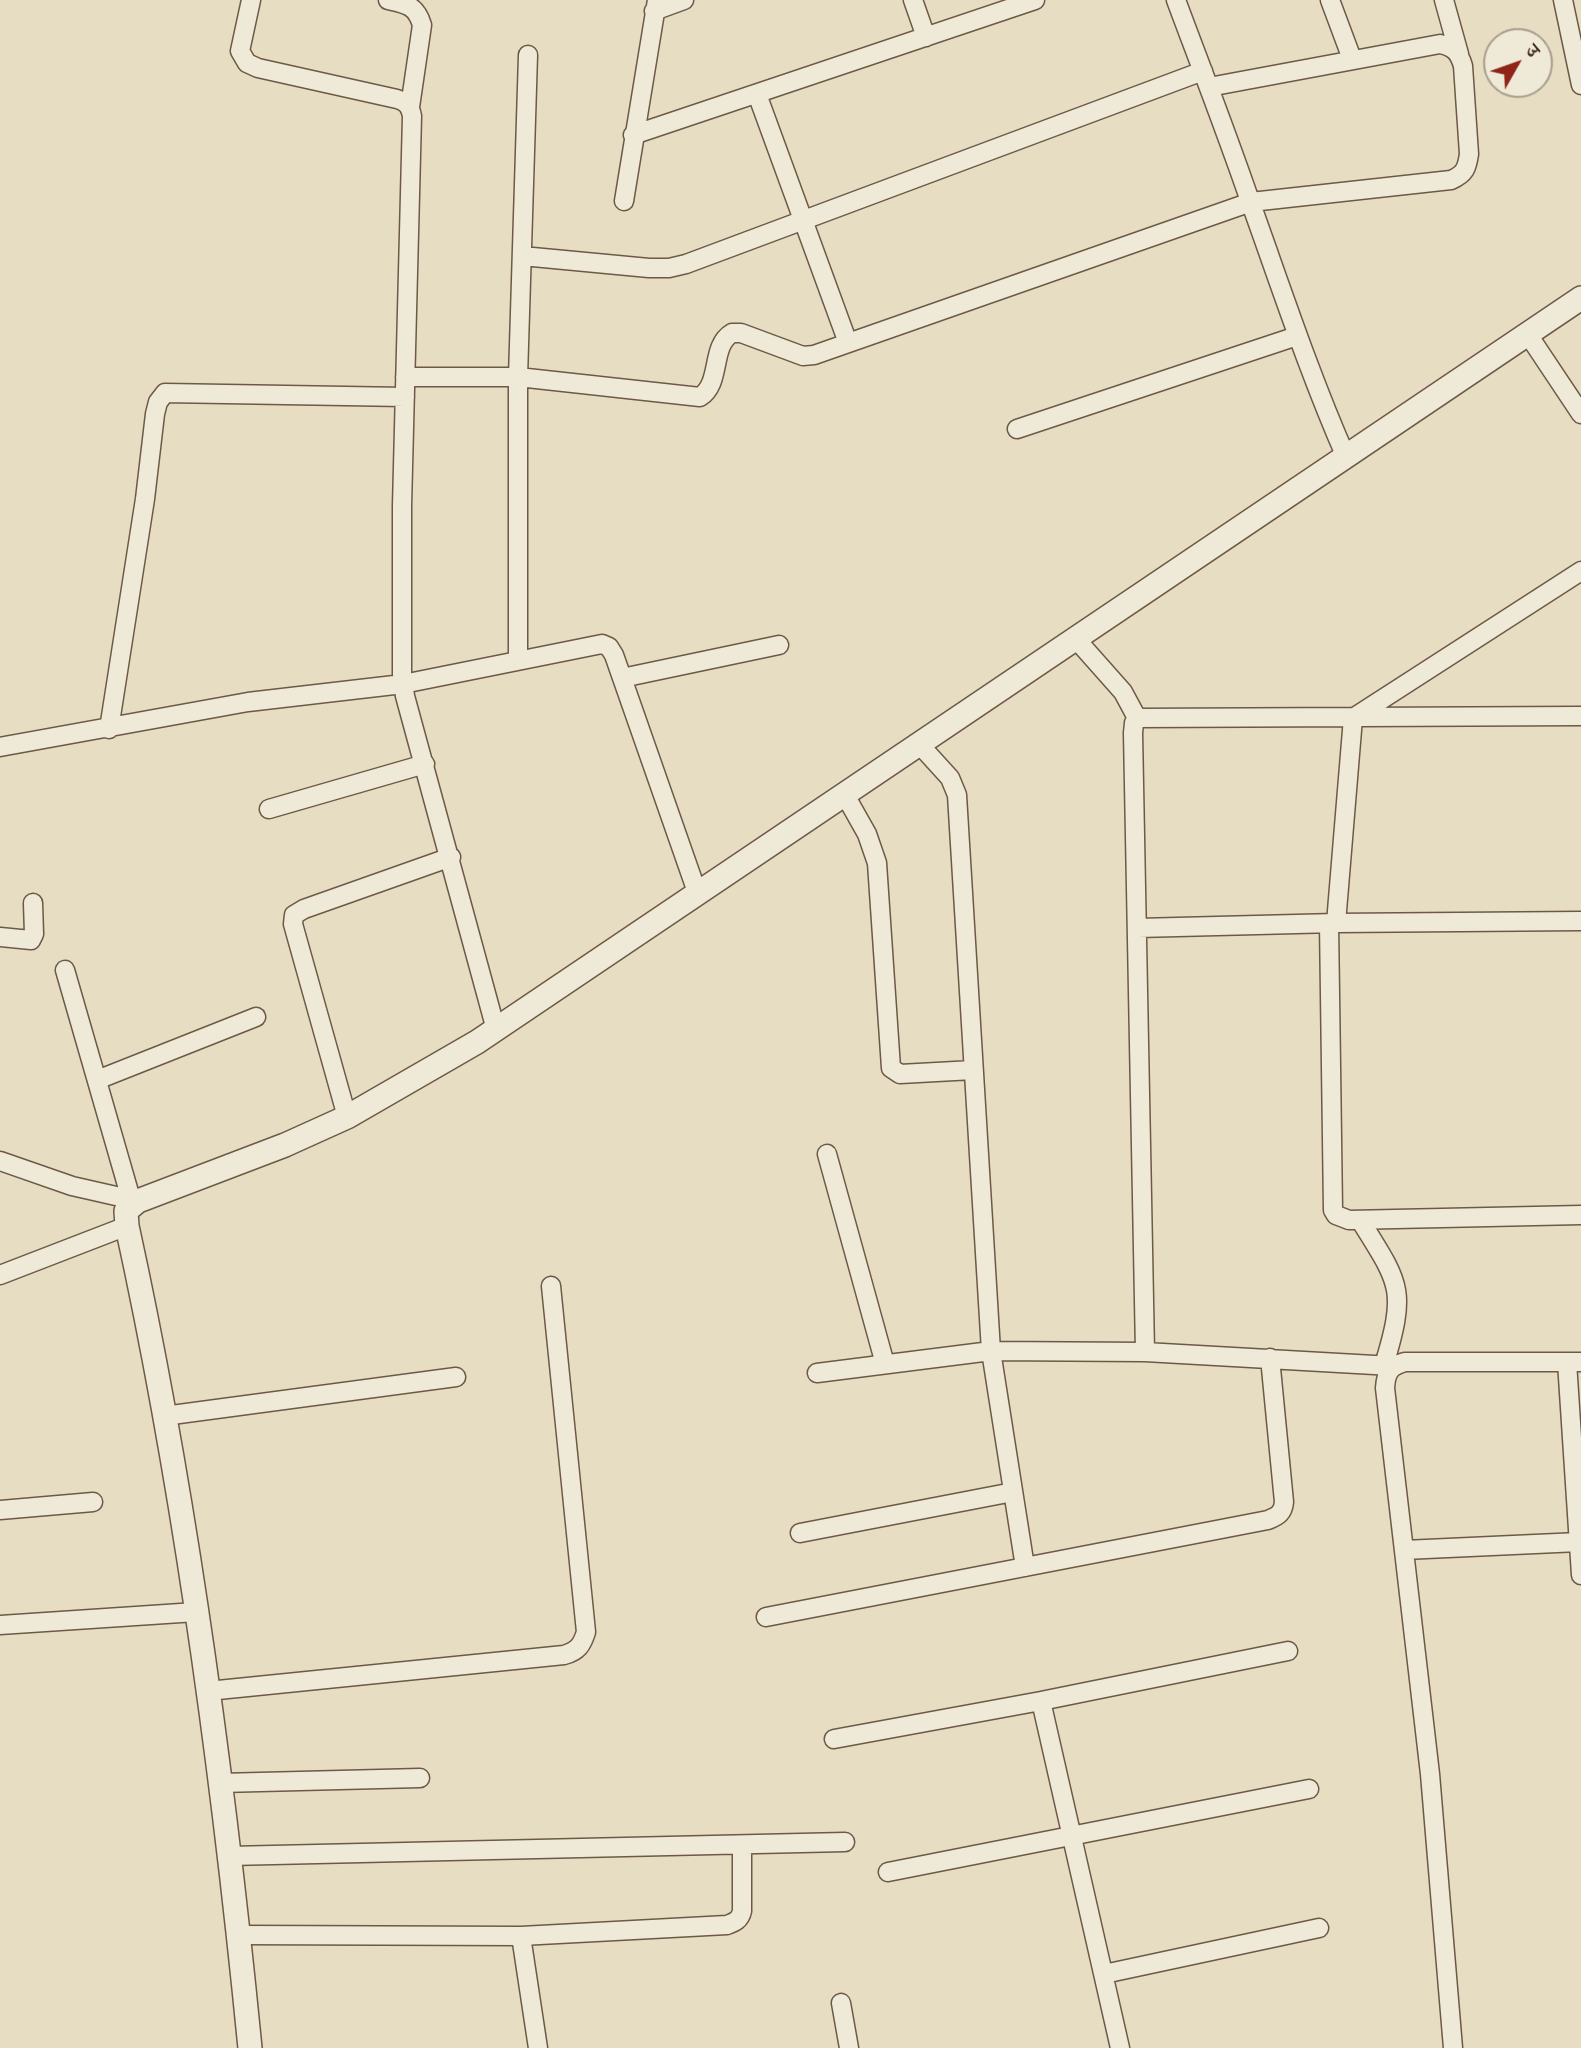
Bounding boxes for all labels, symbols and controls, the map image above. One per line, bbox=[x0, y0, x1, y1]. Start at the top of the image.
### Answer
north arrow bbox=[1483, 28, 1553, 98]
text: उ bbox=[1520, 39, 1546, 62]

